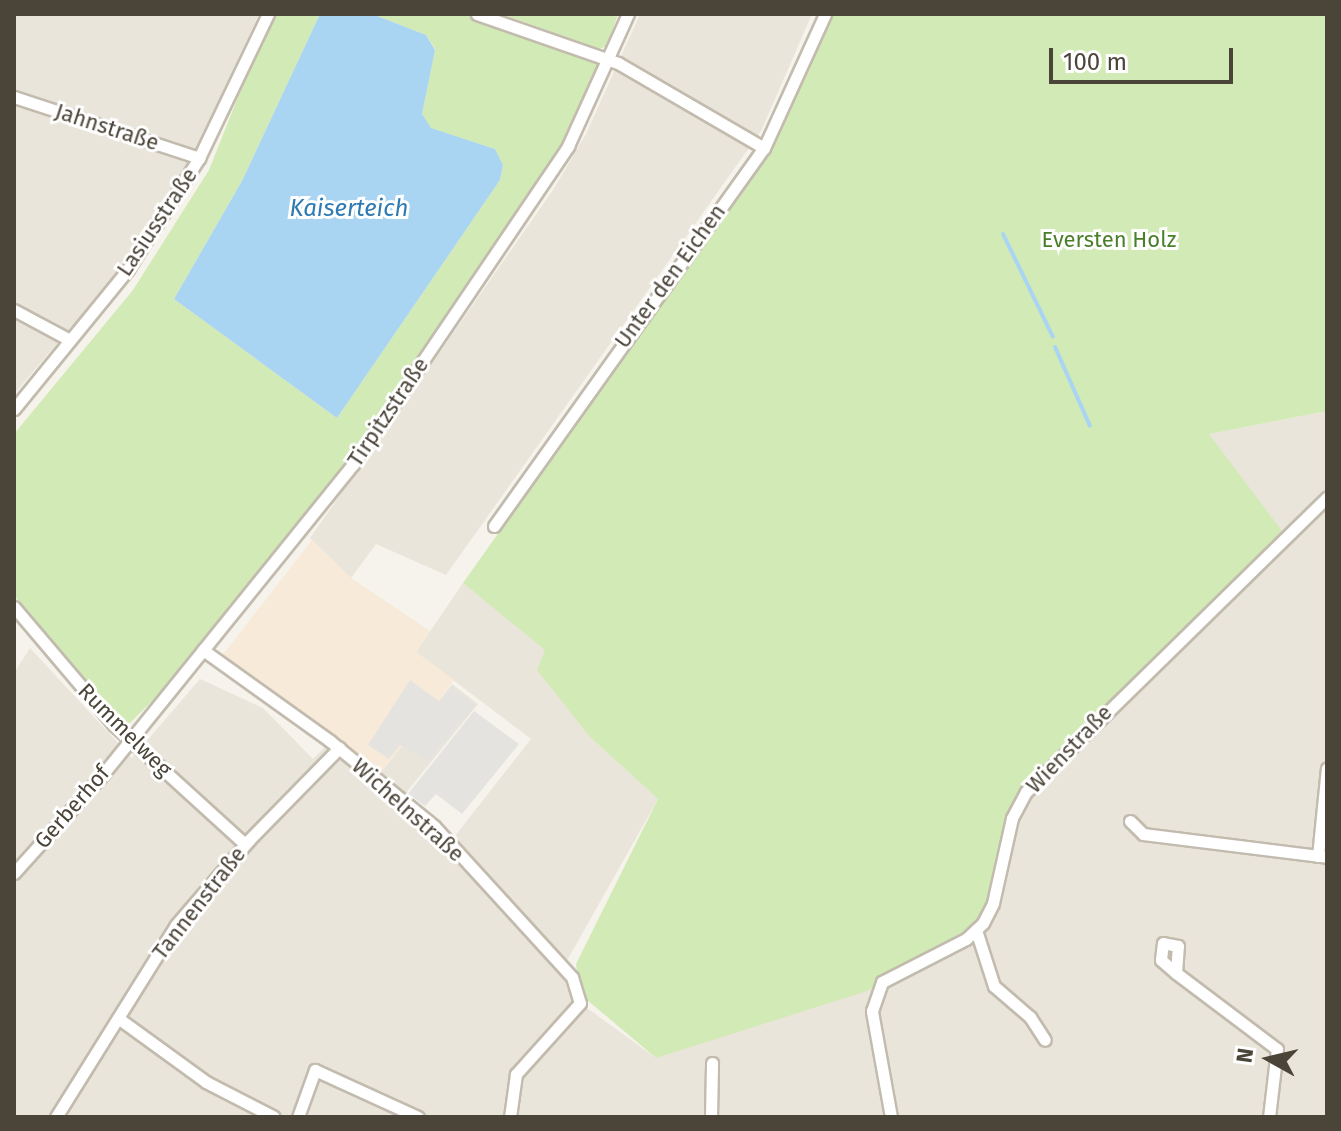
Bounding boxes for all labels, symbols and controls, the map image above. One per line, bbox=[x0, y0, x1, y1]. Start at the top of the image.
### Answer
scale bar bbox=[1053, 32, 1237, 82]
text: 100 m bbox=[1063, 48, 1127, 76]
street label: Jahnstraße bbox=[52, 98, 162, 156]
street label: Lasiusstraße bbox=[111, 163, 203, 281]
water label: Kaiserteich bbox=[289, 195, 409, 223]
street label: Unter den Eichen bbox=[609, 199, 731, 353]
park label: Eversten Holz bbox=[1042, 227, 1176, 253]
street label: Tirpitzstraße bbox=[342, 353, 434, 471]
street label: Rummelweg bbox=[73, 678, 177, 782]
street label: Wienstraße bbox=[1021, 699, 1117, 799]
street label: Wichelnstraße bbox=[346, 753, 470, 867]
street label: Gerberhof bbox=[29, 760, 115, 854]
street label: Tannenstraße bbox=[147, 841, 251, 965]
north arrow bbox=[1229, 1019, 1309, 1099]
text: N bbox=[1230, 1046, 1259, 1065]

